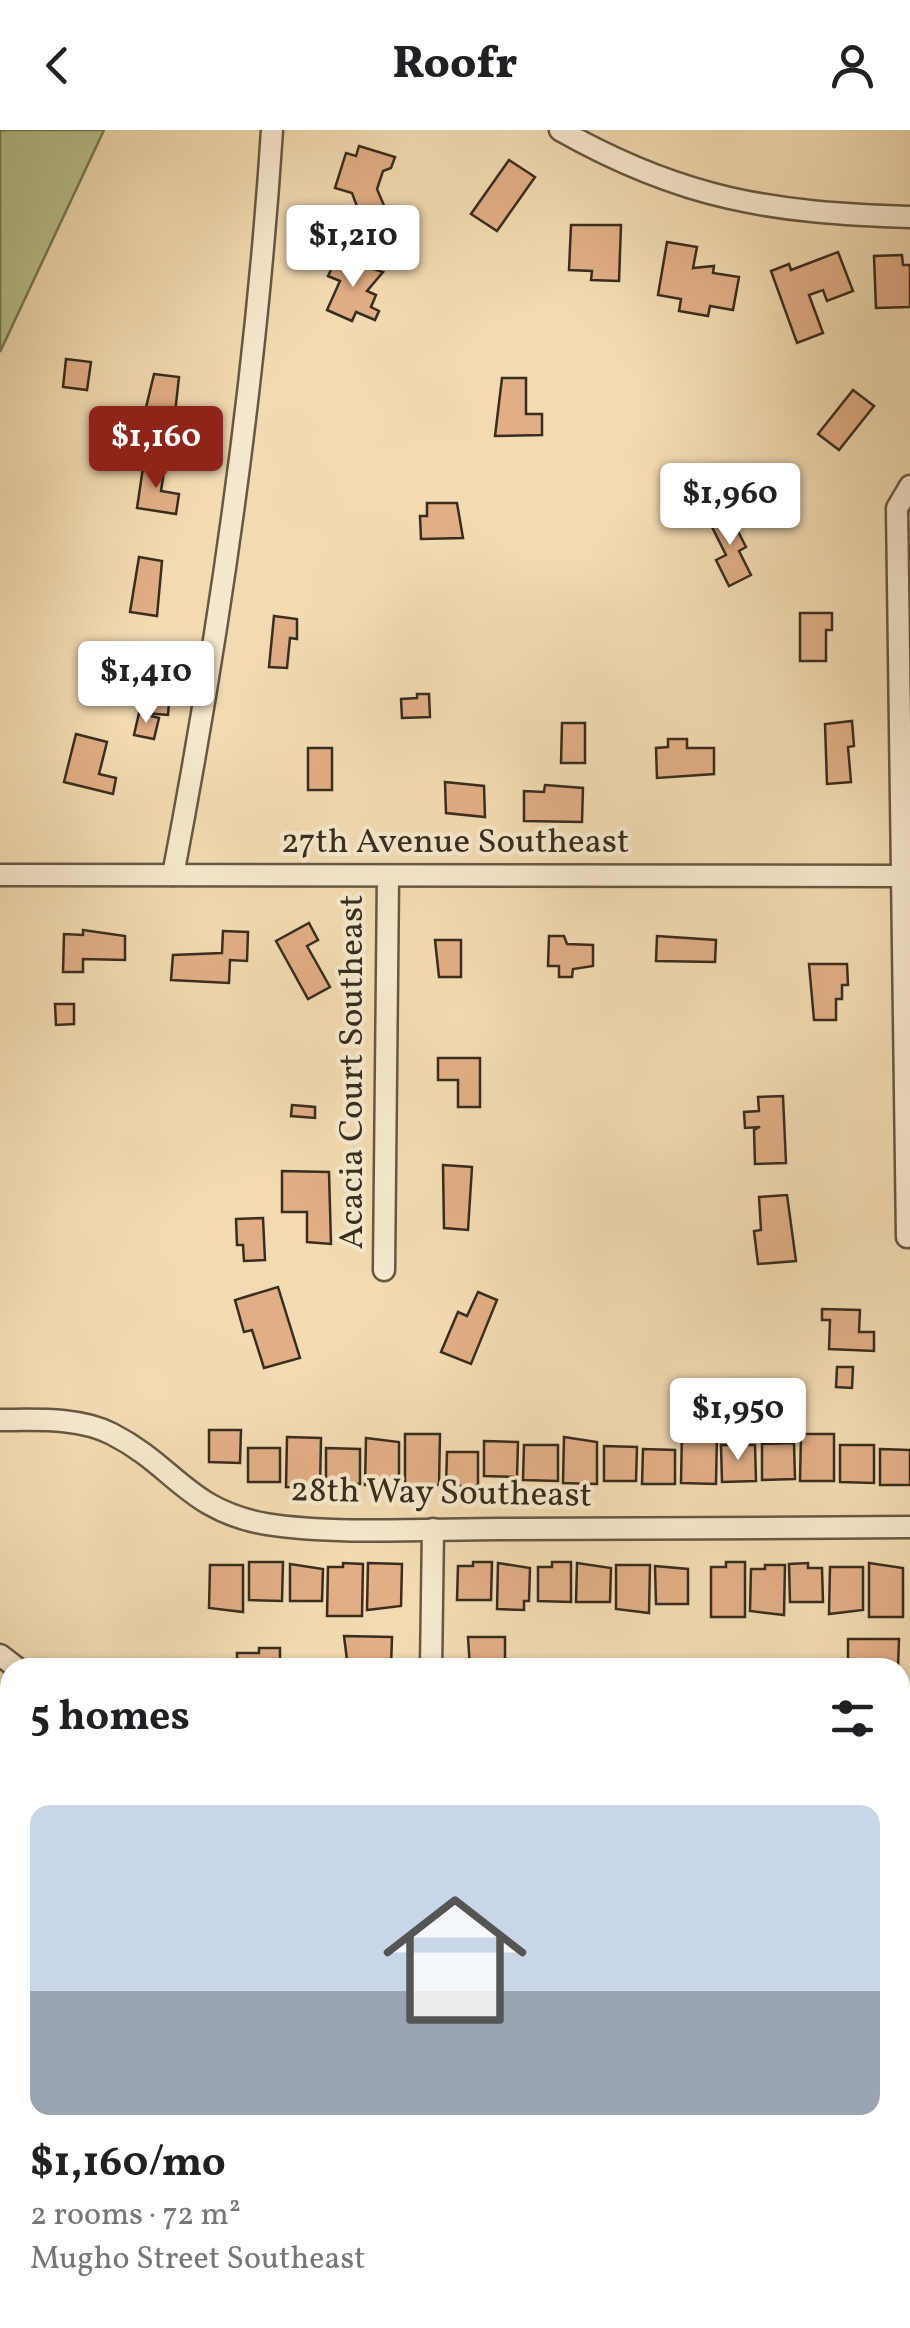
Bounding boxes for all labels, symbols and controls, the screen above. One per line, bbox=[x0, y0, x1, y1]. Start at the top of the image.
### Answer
text: Roofr bbox=[392, 34, 518, 97]
icon: back bbox=[30, 38, 85, 93]
icon: person bbox=[825, 38, 880, 93]
pin: $1,210 bbox=[272, 205, 434, 290]
text: $1,210 bbox=[308, 215, 398, 259]
pin: $1,160 bbox=[75, 406, 237, 491]
text: $1,160 bbox=[111, 416, 201, 460]
pin: $1,960 bbox=[649, 463, 811, 548]
text: $1,960 bbox=[682, 473, 778, 517]
pin: $1,410 bbox=[65, 641, 227, 726]
text: $1,410 bbox=[100, 651, 192, 695]
street label: 27th Avenue Southeast bbox=[281, 819, 629, 867]
street label: Acacia Court Southeast bbox=[329, 895, 377, 1249]
pin: $1,950 bbox=[657, 1378, 819, 1463]
text: $1,950 bbox=[692, 1388, 784, 1432]
street label: 28th Way Southeast bbox=[290, 1467, 592, 1521]
text: 5 homes bbox=[30, 1689, 190, 1748]
icon: filters bbox=[825, 1691, 880, 1746]
icon: home bbox=[365, 1870, 545, 2050]
text: $1,160/mo bbox=[30, 2135, 226, 2194]
text: 2 rooms · 72 m² bbox=[30, 2194, 241, 2238]
text: Mugho Street Southeast bbox=[30, 2238, 365, 2282]

